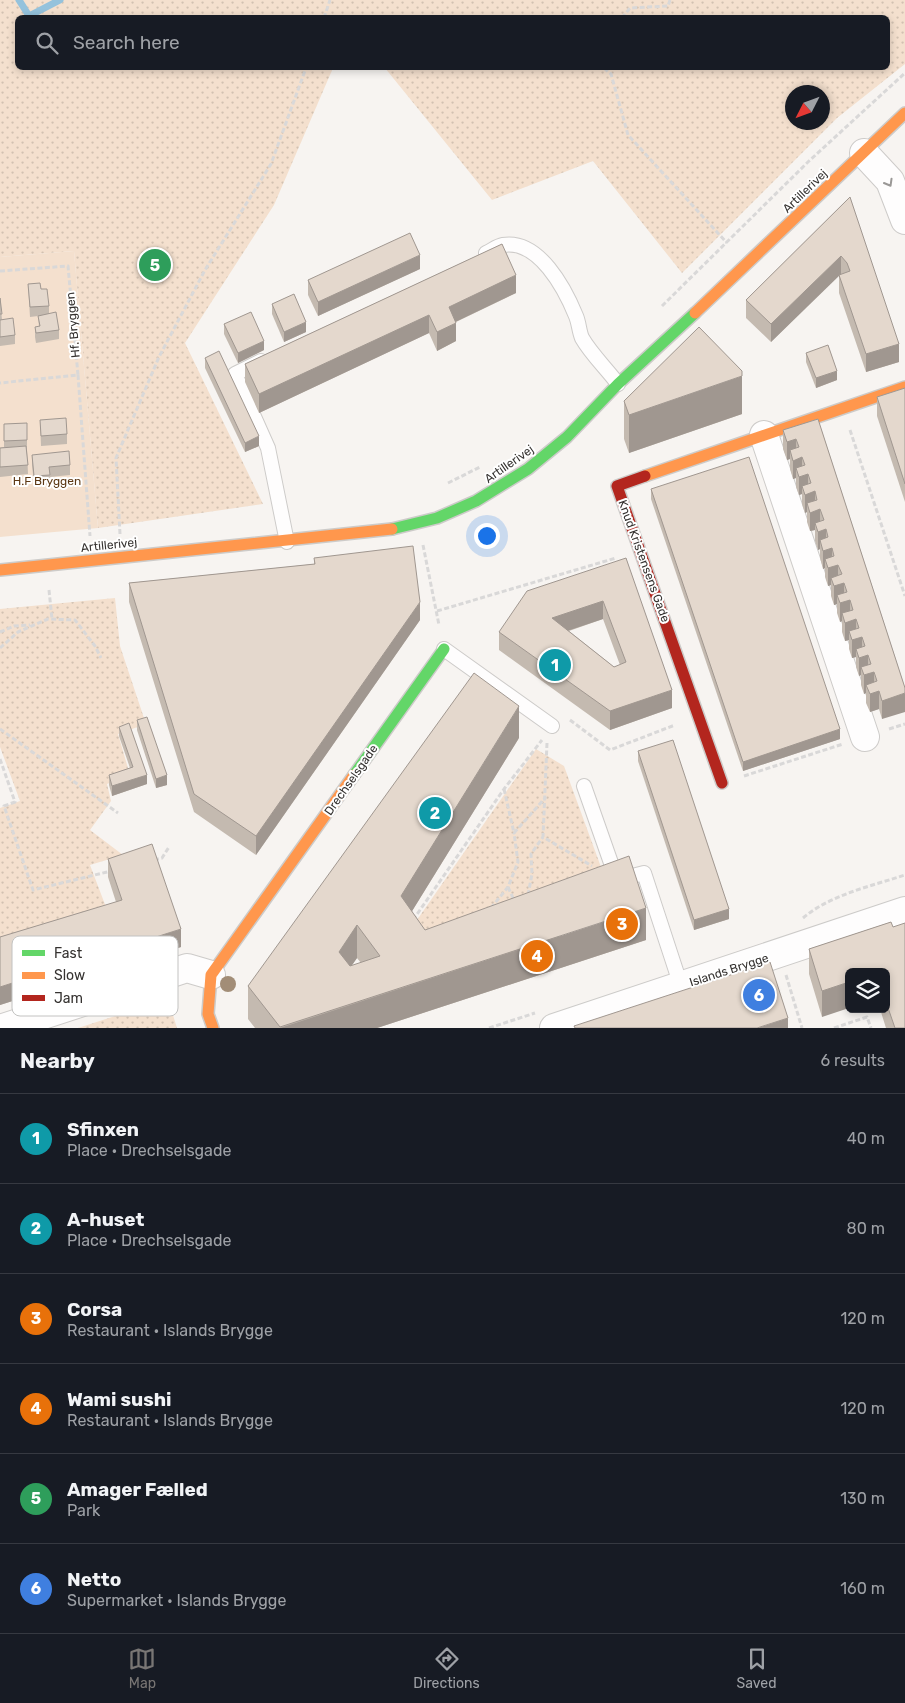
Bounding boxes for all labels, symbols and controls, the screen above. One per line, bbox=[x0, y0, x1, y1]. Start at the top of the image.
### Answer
search box bbox=[15, 15, 890, 70]
icon: search bbox=[33, 29, 61, 57]
text: Search here bbox=[73, 31, 180, 54]
north arrow bbox=[785, 85, 830, 130]
street label: Artillerivej bbox=[780, 166, 830, 216]
one-way arrow bbox=[883, 178, 893, 187]
pin: 5 bbox=[139, 246, 171, 284]
street label: Hf. Bryggen bbox=[63, 292, 83, 358]
street label: Artillerivej bbox=[482, 442, 536, 486]
park label: H.F Bryggen bbox=[13, 474, 81, 488]
street label: Knud Kristensens Gade bbox=[615, 498, 673, 624]
your location bbox=[474, 523, 500, 549]
street label: Artillerivej bbox=[80, 535, 138, 555]
pin: 1 bbox=[539, 646, 571, 684]
street label: Drechselsgade bbox=[321, 742, 381, 818]
pin: 2 bbox=[419, 794, 451, 832]
pin: 3 bbox=[606, 905, 638, 943]
legend bbox=[12, 936, 178, 1016]
pin: 4 bbox=[521, 937, 553, 975]
text: Fast bbox=[54, 945, 83, 962]
street label: Islands Brygge bbox=[688, 951, 771, 989]
text: Slow bbox=[54, 967, 85, 984]
map controls bbox=[845, 968, 890, 1013]
button: layers bbox=[845, 968, 890, 1013]
pin: 6 bbox=[743, 976, 775, 1014]
text: Jam bbox=[54, 990, 83, 1007]
text: Nearby bbox=[20, 1048, 95, 1073]
text: 6 results bbox=[820, 1051, 885, 1070]
text: Sfinxen bbox=[67, 1118, 139, 1141]
text: 1 bbox=[32, 1129, 40, 1148]
text: 40 m bbox=[847, 1129, 885, 1148]
text: Place · Drechselsgade bbox=[67, 1141, 231, 1160]
text: A-huset bbox=[67, 1208, 144, 1231]
text: 2 bbox=[31, 1219, 41, 1238]
text: 80 m bbox=[847, 1219, 885, 1238]
text: Place · Drechselsgade bbox=[67, 1231, 231, 1250]
text: Corsa bbox=[67, 1298, 122, 1321]
text: 3 bbox=[31, 1309, 41, 1328]
text: 120 m bbox=[840, 1309, 885, 1328]
text: Restaurant · Islands Brygge bbox=[67, 1321, 273, 1340]
text: Wami sushi bbox=[67, 1388, 171, 1411]
text: 4 bbox=[31, 1399, 41, 1418]
text: 120 m bbox=[840, 1399, 885, 1418]
text: Restaurant · Islands Brygge bbox=[67, 1411, 273, 1430]
text: Amager Fælled bbox=[67, 1478, 208, 1501]
text: 5 bbox=[31, 1489, 41, 1508]
text: 130 m bbox=[840, 1489, 885, 1508]
text: Park bbox=[67, 1501, 100, 1520]
text: Netto bbox=[67, 1568, 121, 1591]
text: 6 bbox=[31, 1579, 41, 1598]
text: 160 m bbox=[840, 1579, 885, 1598]
text: Supermarket · Islands Brygge bbox=[67, 1591, 286, 1610]
tab: Map bbox=[128, 1645, 156, 1692]
tab: Directions bbox=[413, 1645, 480, 1692]
tab: Saved bbox=[737, 1645, 777, 1692]

